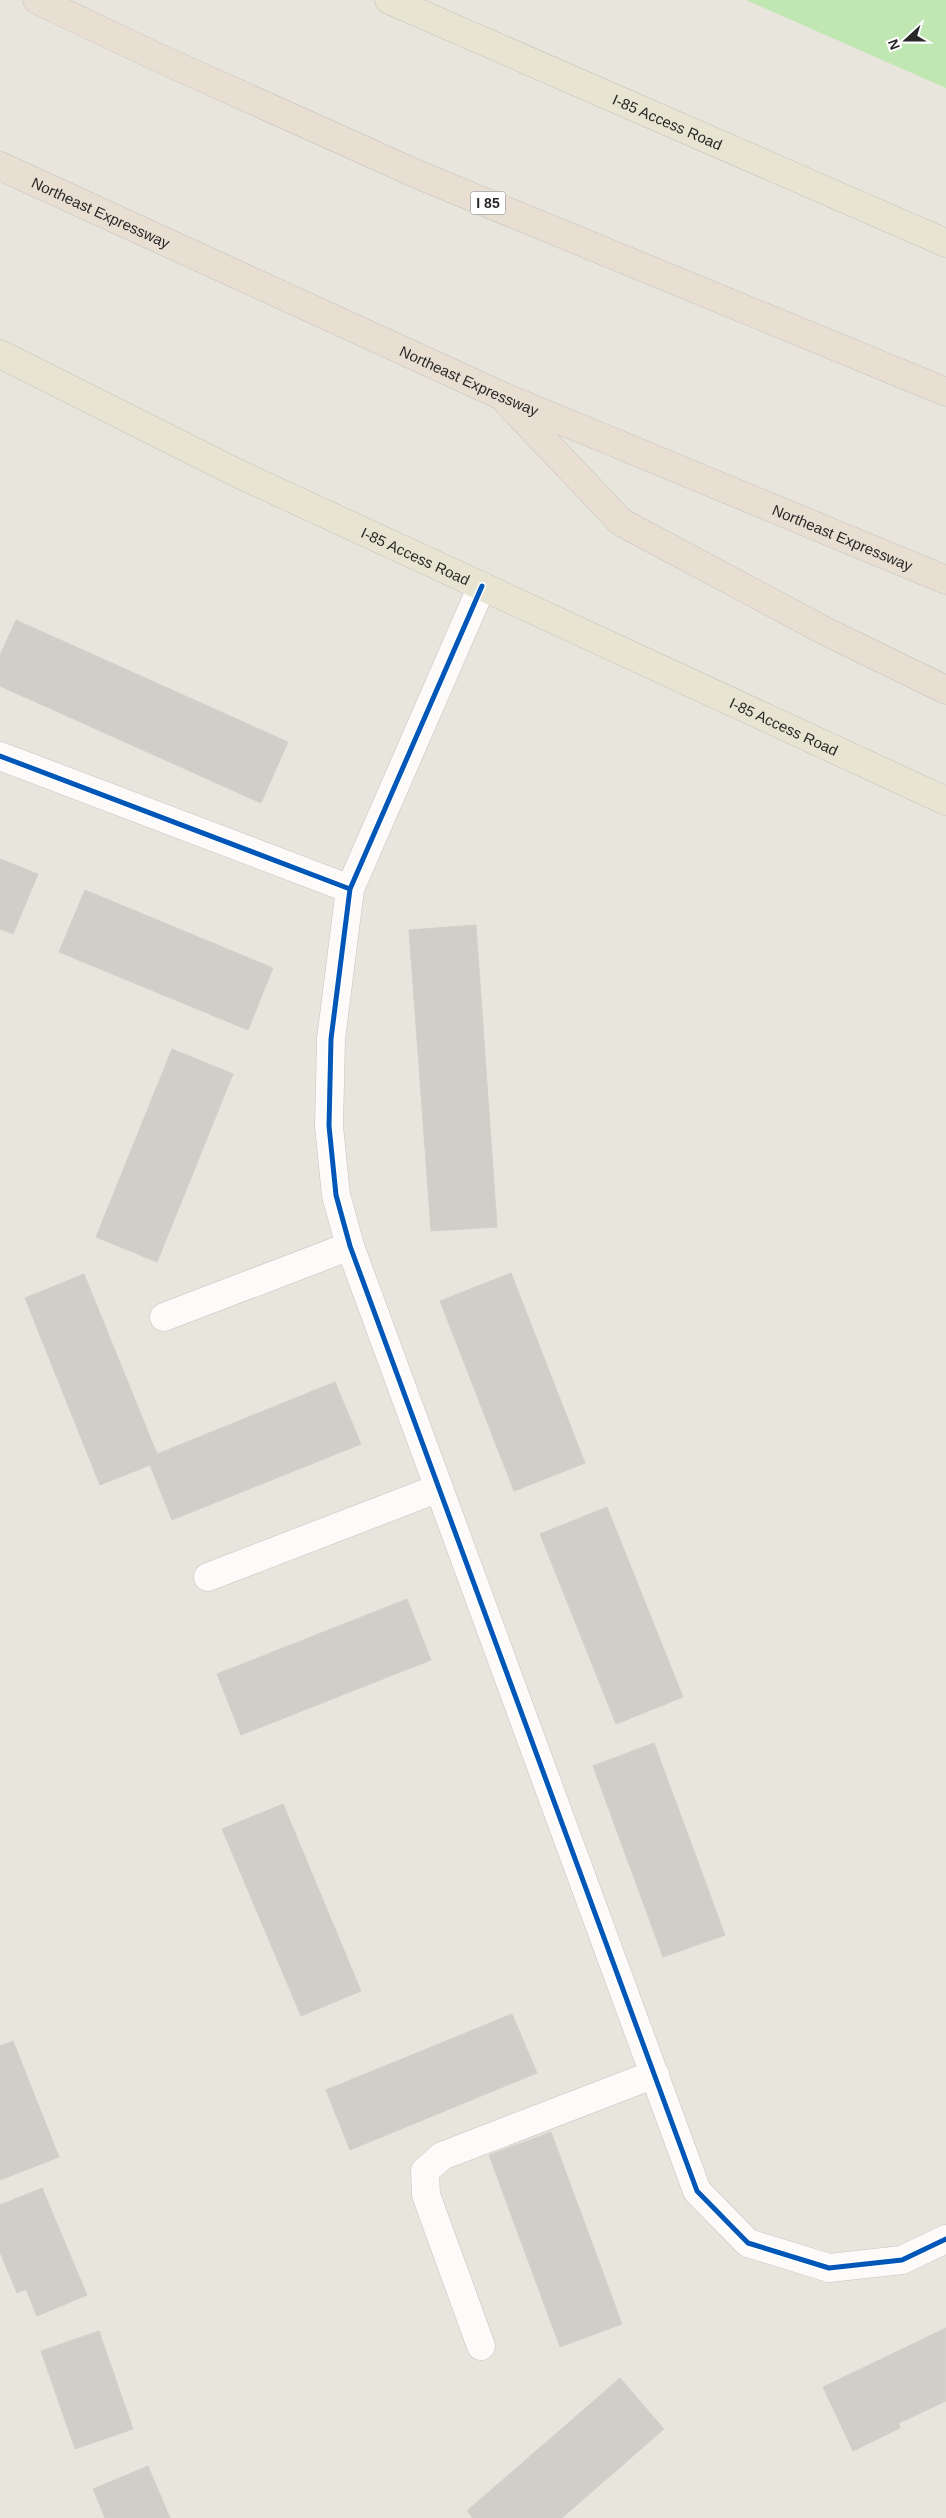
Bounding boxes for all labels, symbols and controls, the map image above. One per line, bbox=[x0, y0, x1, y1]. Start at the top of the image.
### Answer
north arrow bbox=[881, 15, 931, 65]
text: N bbox=[885, 37, 903, 52]
street label: I-85 Access Road bbox=[610, 90, 725, 153]
street label: Northeast Expressway bbox=[29, 173, 173, 251]
road number: I 85 bbox=[470, 192, 506, 214]
street label: Northeast Expressway bbox=[397, 342, 542, 419]
street label: Northeast Expressway bbox=[770, 501, 916, 574]
street label: I-85 Access Road bbox=[359, 523, 473, 588]
street label: I-85 Access Road bbox=[727, 694, 841, 759]

